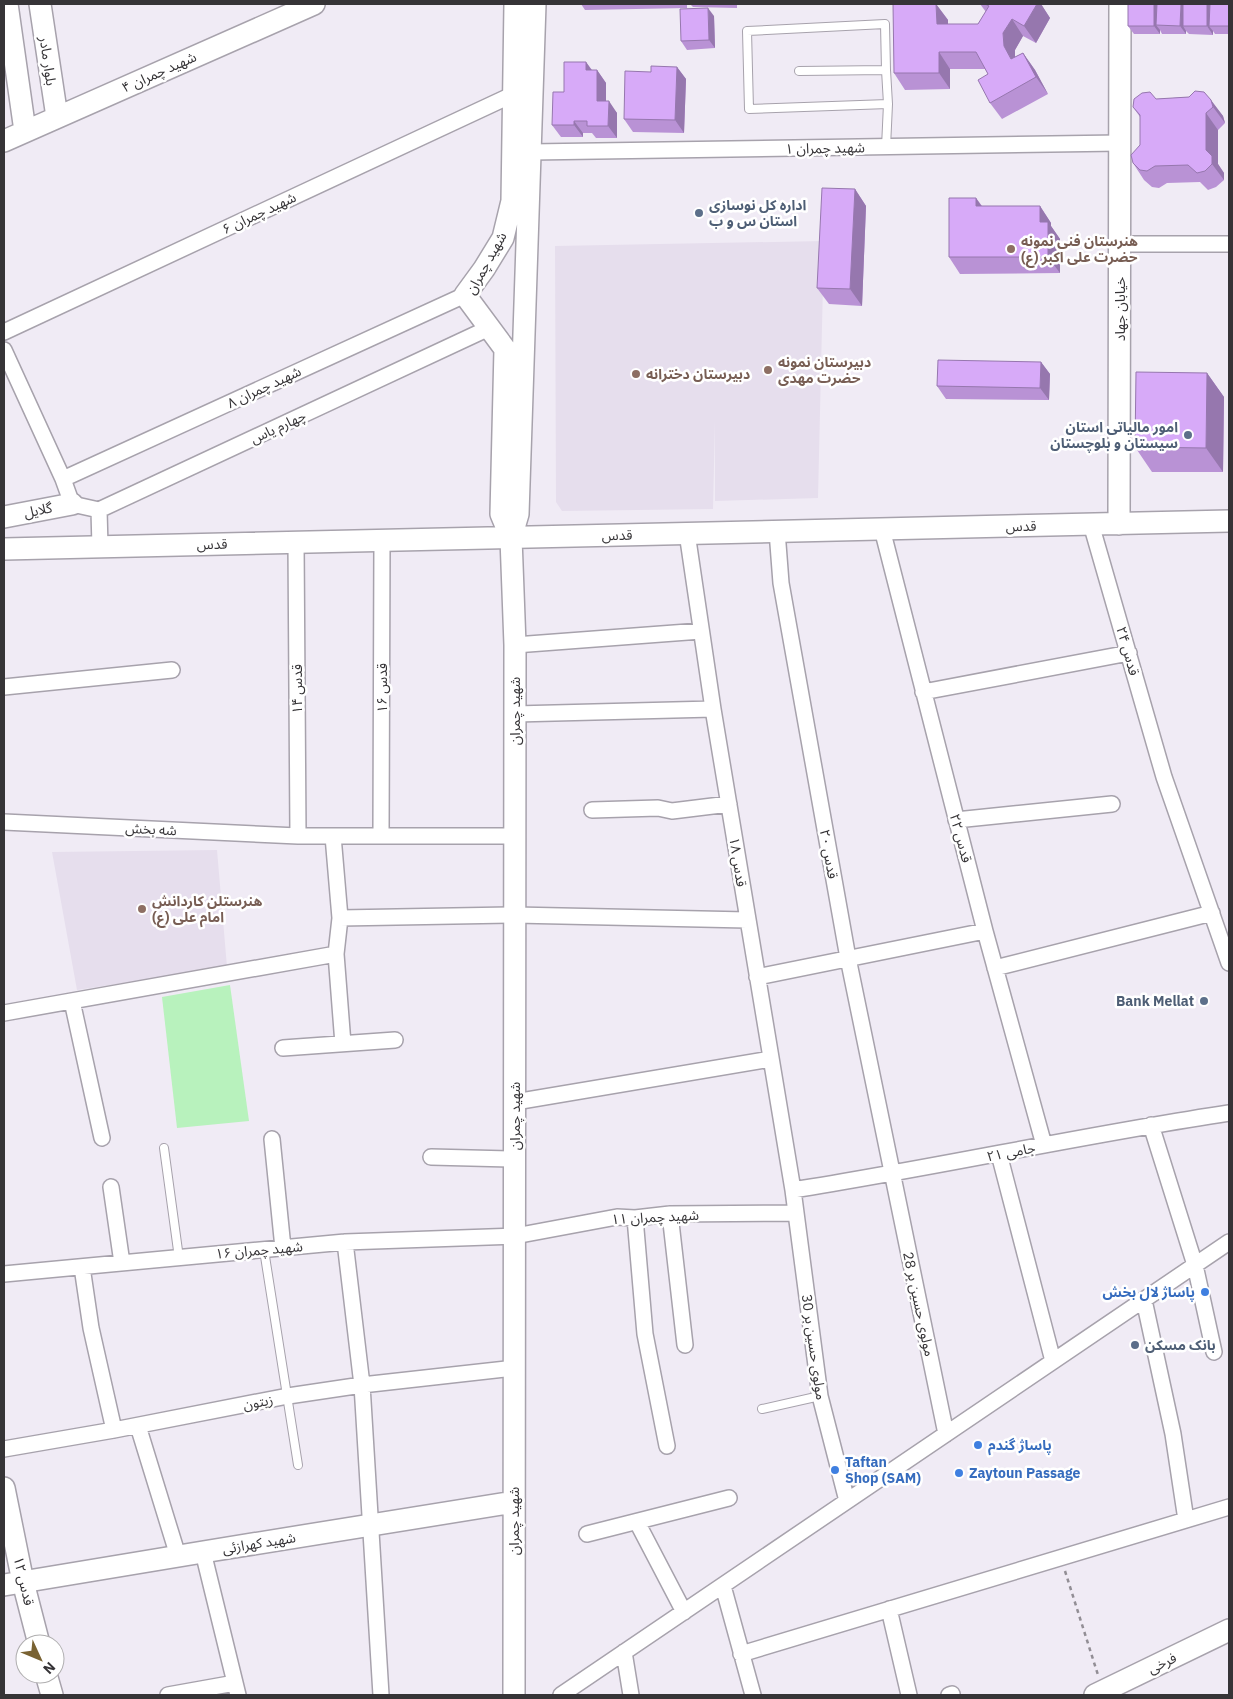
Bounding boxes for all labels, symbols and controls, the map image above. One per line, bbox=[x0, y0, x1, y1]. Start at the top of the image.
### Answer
street label: بلوار مادر bbox=[35, 34, 60, 87]
street label: شهید چمران ۴ bbox=[119, 48, 200, 97]
street label: شهید چمران ۱ bbox=[785, 138, 865, 159]
street label: شهید چمران ۶ bbox=[219, 188, 299, 239]
place label: اداره کل نوسازی استان س و ب bbox=[709, 196, 807, 230]
marker: اداره کل نوسازی استان س و ب bbox=[693, 207, 705, 219]
street label: شهید چمران bbox=[462, 229, 511, 298]
place label: هنرستان فنی نمونه حضرت علی اکبر (ع) bbox=[1021, 232, 1138, 268]
marker: هنرستان فنی نمونه حضرت علی اکبر (ع) bbox=[1005, 243, 1017, 255]
street label: خیابان جهاد bbox=[1111, 277, 1129, 341]
place label: دبیرستان نمونه حضرت مهدی bbox=[778, 353, 871, 387]
street label: شهید چمران ۸ bbox=[224, 362, 304, 413]
marker: دبیرستان نمونه حضرت مهدی bbox=[762, 364, 774, 376]
place label: دبیرستان دخترانه bbox=[646, 365, 750, 383]
marker: دبیرستان دخترانه bbox=[630, 368, 642, 380]
street label: چهارم یاس bbox=[247, 406, 310, 449]
place label: امور مالیاتی استان سیستان و بلوچستان bbox=[1050, 418, 1178, 453]
marker: امور مالیاتی استان سیستان و بلوچستان bbox=[1182, 429, 1194, 441]
street label: گلایل bbox=[22, 498, 54, 522]
street label: قدس bbox=[1006, 517, 1036, 535]
street label: قدس bbox=[602, 526, 632, 544]
street label: قدس bbox=[197, 535, 227, 553]
street label: قدس ۲۴ bbox=[1112, 625, 1144, 677]
street label: قدس ۱۶ bbox=[373, 663, 391, 713]
street label: قدس ۱۴ bbox=[288, 664, 306, 714]
street label: شهید چمران bbox=[506, 677, 525, 745]
street label: قدس ۲۲ bbox=[946, 812, 976, 864]
street label: شه بخش bbox=[125, 819, 177, 839]
street label: قدس ۲۰ bbox=[816, 828, 842, 880]
street label: قدس ۱۸ bbox=[725, 836, 751, 888]
place label: هنرستلن کاردانش امام علی (ع) bbox=[152, 892, 262, 928]
marker: هنرستلن کاردانش امام علی (ع) bbox=[136, 903, 148, 915]
place label: Bank Mellat bbox=[1116, 992, 1194, 1010]
marker: Bank Mellat bbox=[1198, 995, 1210, 1007]
street label: شهید چمران bbox=[506, 1082, 525, 1150]
street label: جامی ۲۱ bbox=[985, 1138, 1037, 1166]
street label: شهید چمران ۱۱ bbox=[611, 1206, 699, 1229]
street label: شهید چمران ۱۶ bbox=[214, 1237, 304, 1264]
street label: مولوی حسین بر 28 bbox=[899, 1250, 939, 1358]
place label: پاساژ لال بخش bbox=[1102, 1283, 1195, 1302]
marker: پاساژ لال بخش bbox=[1199, 1286, 1211, 1298]
street label: مولوی حسین بر 30 bbox=[798, 1293, 830, 1401]
place label: بانک مسکن bbox=[1145, 1336, 1216, 1354]
marker: بانک مسکن bbox=[1129, 1339, 1141, 1351]
street label: زیتون bbox=[241, 1390, 275, 1414]
place label: پاساژ گندم bbox=[988, 1436, 1052, 1456]
marker: پاساژ گندم bbox=[972, 1439, 984, 1451]
place label: Taftan Shop (SAM) bbox=[845, 1453, 921, 1487]
marker: Taftan Shop (SAM) bbox=[829, 1464, 841, 1476]
place label: Zaytoun Passage bbox=[969, 1464, 1081, 1482]
marker: Zaytoun Passage bbox=[953, 1467, 965, 1479]
street label: شهید چمران bbox=[505, 1487, 524, 1555]
street label: شهید کهرازئی bbox=[221, 1528, 297, 1558]
street label: قدس ۱۲ bbox=[10, 1555, 38, 1607]
north arrow bbox=[15, 1634, 65, 1684]
street label: فرخی bbox=[1145, 1648, 1179, 1678]
text: N bbox=[39, 1658, 59, 1678]

